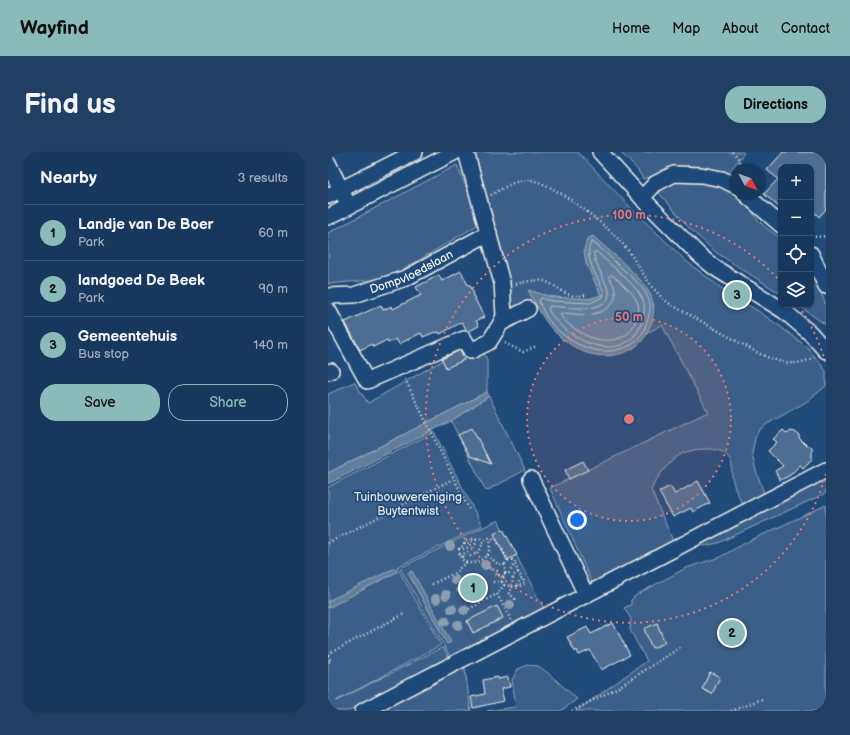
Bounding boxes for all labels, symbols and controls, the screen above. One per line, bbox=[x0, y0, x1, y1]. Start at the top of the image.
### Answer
text: Wayfind bbox=[20, 17, 89, 40]
text: Home bbox=[612, 20, 650, 37]
text: Map bbox=[672, 20, 700, 37]
text: About bbox=[722, 20, 759, 37]
text: Contact bbox=[781, 20, 830, 37]
button: Directions bbox=[725, 86, 826, 123]
text: Find us bbox=[24, 88, 116, 121]
north arrow bbox=[730, 164, 766, 200]
map controls bbox=[778, 164, 814, 308]
button: + bbox=[778, 164, 814, 200]
text: Nearby bbox=[40, 168, 97, 188]
text: 3 results bbox=[237, 170, 288, 186]
button: − bbox=[778, 200, 814, 236]
text: 100 m bbox=[612, 208, 646, 223]
text: Landje van De Boer bbox=[78, 215, 214, 234]
text: 1 bbox=[50, 225, 56, 241]
text: 60 m bbox=[258, 225, 288, 241]
text: Park bbox=[78, 234, 104, 250]
button: locate bbox=[778, 236, 814, 272]
street label: Dompvloedslaan bbox=[368, 246, 456, 297]
text: landgoed De Beek bbox=[78, 271, 205, 290]
button: layers bbox=[778, 272, 814, 308]
pin: 3 bbox=[724, 280, 750, 310]
text: 2 bbox=[49, 281, 57, 297]
text: 90 m bbox=[259, 281, 288, 297]
text: Park bbox=[78, 290, 104, 306]
text: 50 m bbox=[615, 310, 643, 325]
text: Gemeentehuis bbox=[78, 327, 177, 346]
text: 3 bbox=[49, 337, 57, 353]
text: 140 m bbox=[253, 337, 288, 353]
text: Bus stop bbox=[78, 346, 129, 362]
button: Save bbox=[40, 384, 160, 421]
button: Share bbox=[168, 384, 288, 421]
centre of rings bbox=[622, 412, 636, 426]
park label: Tuinbouwvereniging Buytentwist bbox=[354, 490, 462, 519]
your location bbox=[567, 510, 587, 530]
pin: 1 bbox=[460, 573, 486, 603]
pin: 2 bbox=[719, 618, 745, 648]

